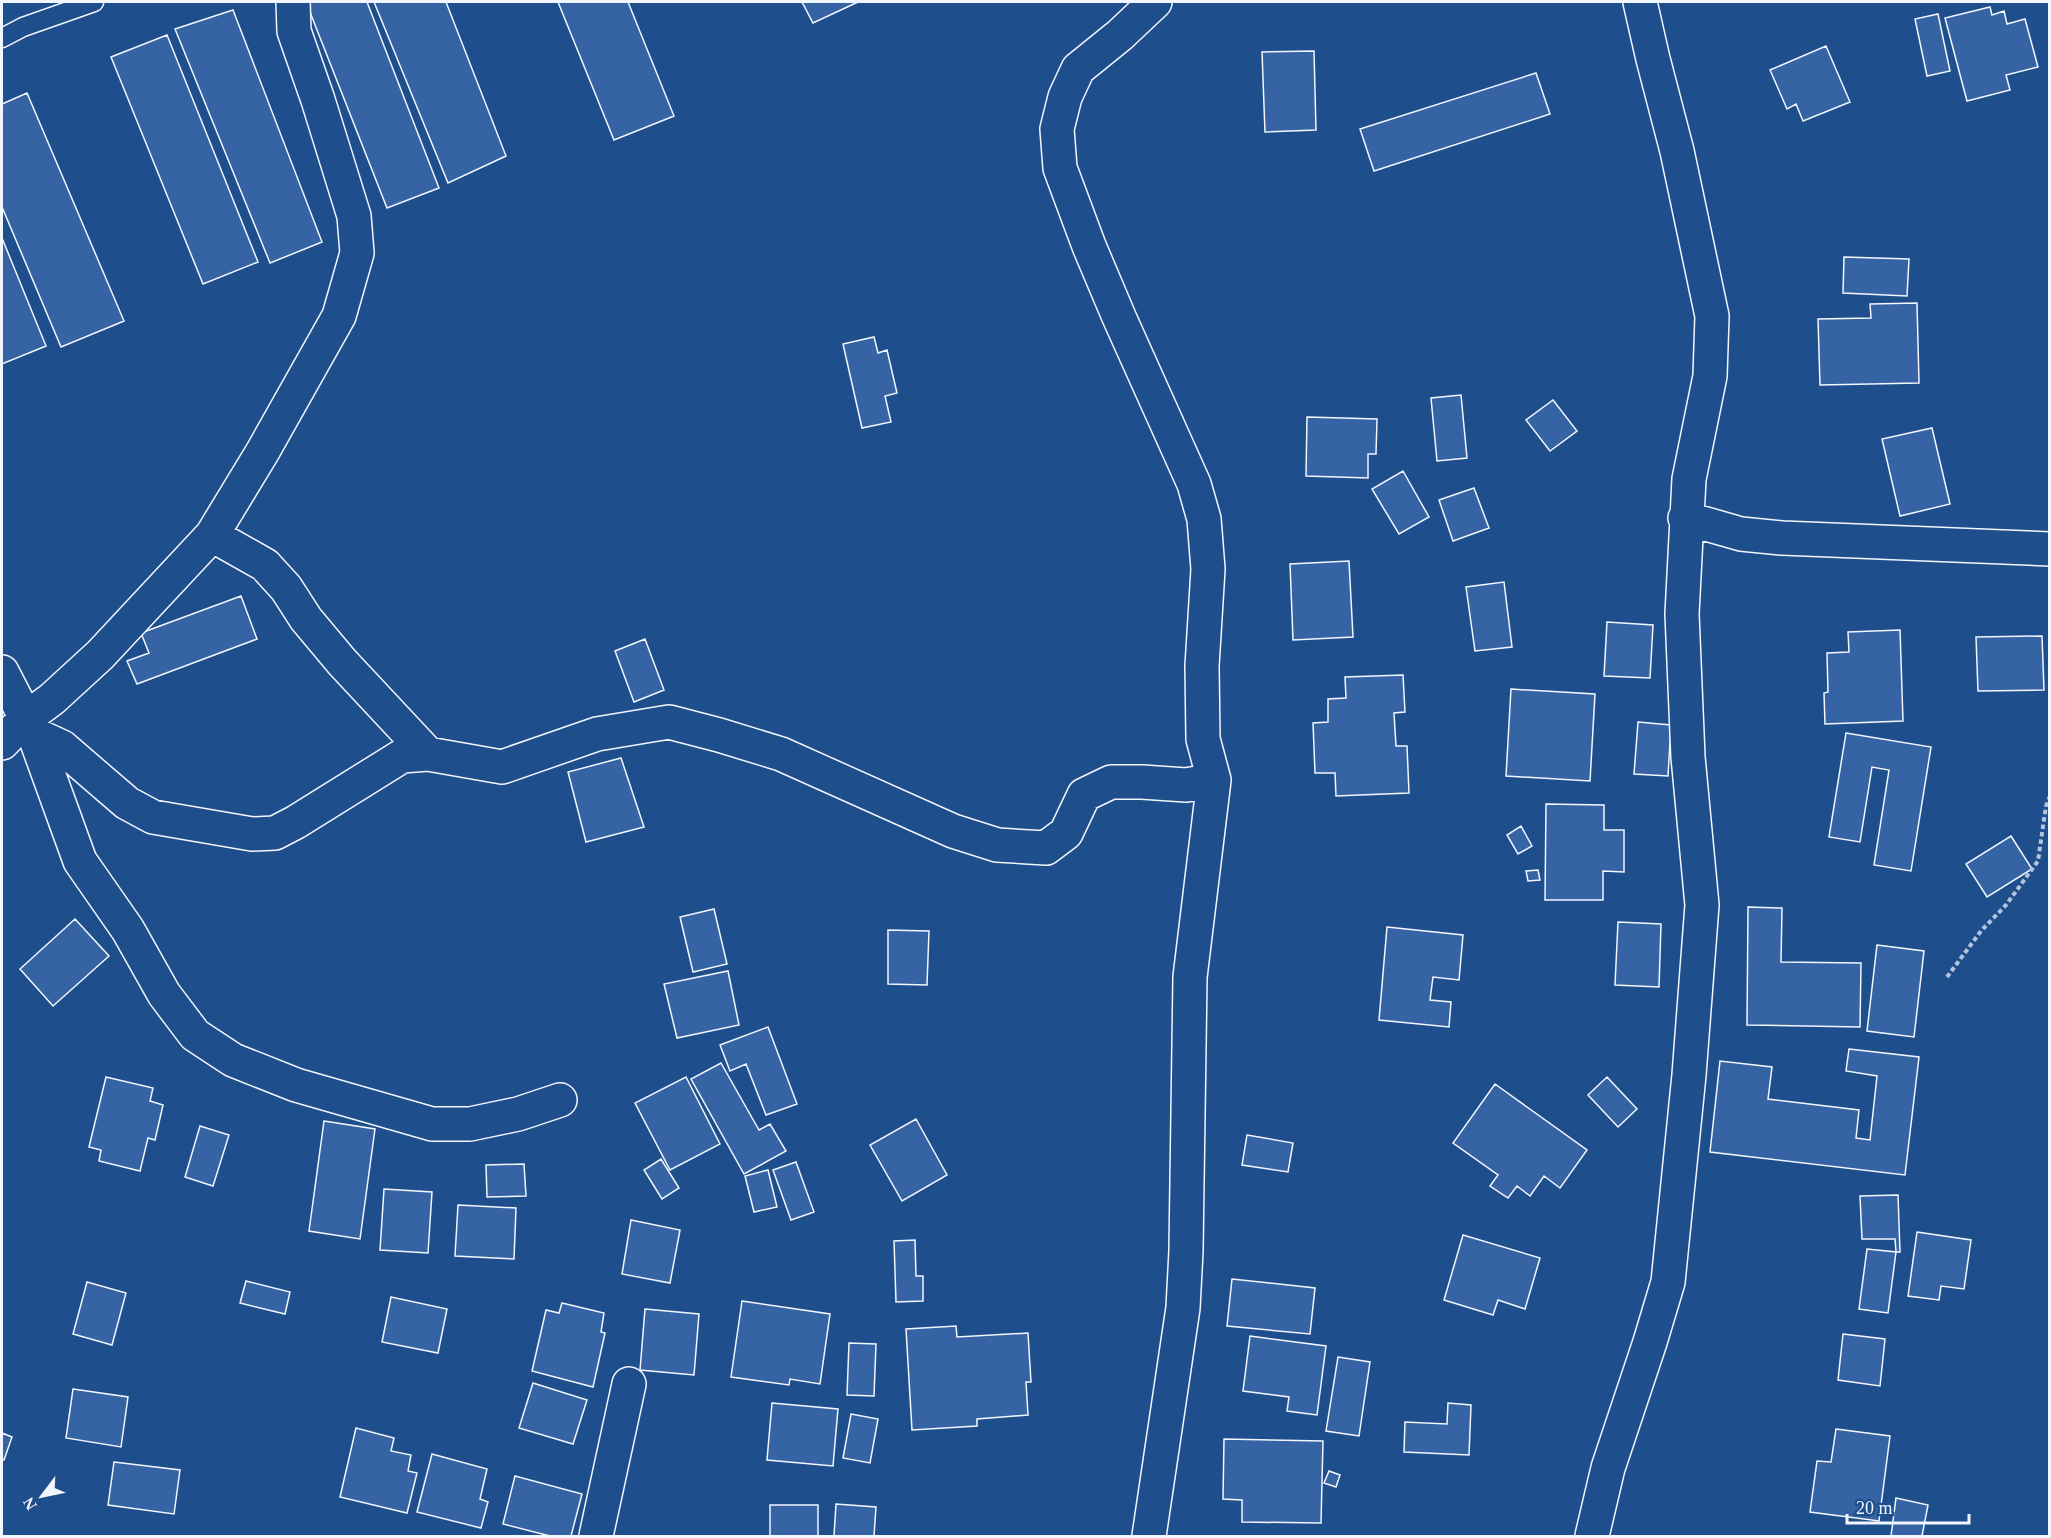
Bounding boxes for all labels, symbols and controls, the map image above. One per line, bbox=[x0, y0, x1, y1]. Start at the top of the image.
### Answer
north arrow bbox=[12, 1466, 72, 1526]
scale bar bbox=[1847, 1487, 1968, 1525]
text: N bbox=[19, 1494, 40, 1513]
text: 20 m bbox=[1856, 1498, 1893, 1518]

